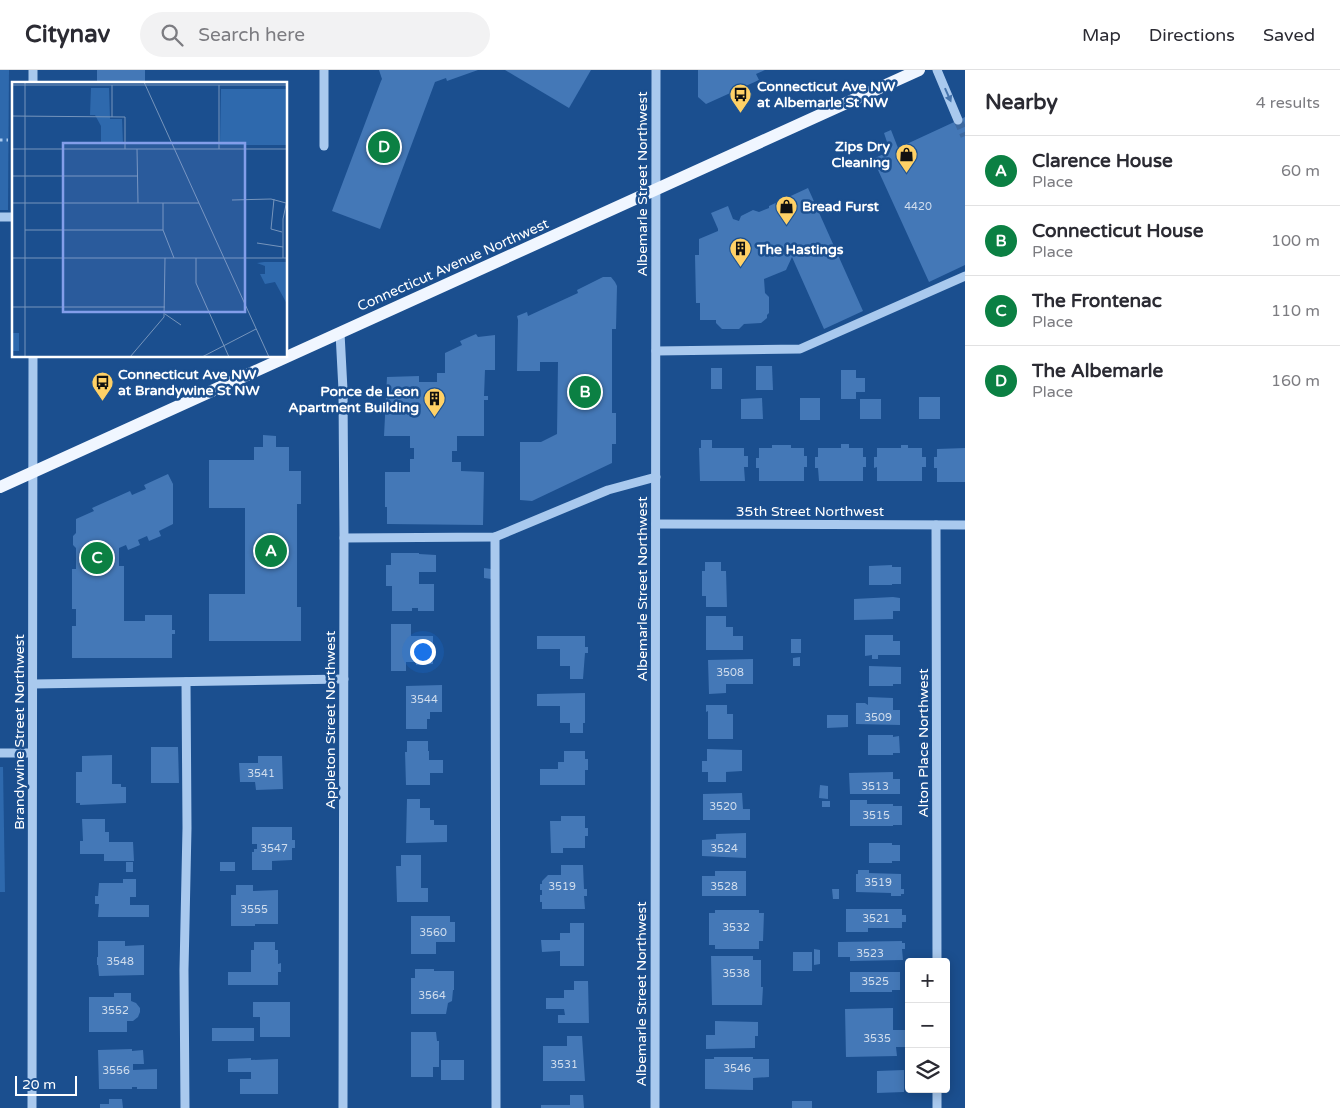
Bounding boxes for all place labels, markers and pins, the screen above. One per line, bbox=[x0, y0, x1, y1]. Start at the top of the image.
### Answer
place label: Connecticut Ave NW at Albemarle St NW bbox=[757, 78, 896, 111]
bus stop icon: Connecticut Ave NW at Albemarle St NW bbox=[729, 82, 753, 113]
pin: D bbox=[368, 128, 400, 166]
place label: Zips Dry Cleaning bbox=[832, 138, 890, 171]
shop icon: Zips Dry Cleaning bbox=[894, 142, 918, 173]
shop icon: Bread Furst bbox=[774, 194, 798, 225]
place label: Bread Furst bbox=[802, 198, 880, 215]
building icon: The Hastings bbox=[729, 237, 753, 268]
place label: The Hastings bbox=[756, 241, 844, 258]
place label: Connecticut Ave NW at Brandywine St NW bbox=[118, 366, 261, 399]
bus stop icon: Connecticut Ave NW at Brandywine St NW bbox=[90, 370, 114, 401]
pin: B bbox=[569, 373, 601, 411]
place label: Ponce de Leon Apartment Building bbox=[288, 383, 419, 416]
building icon: Ponce de Leon Apartment Building bbox=[423, 387, 447, 418]
pin: A bbox=[255, 532, 287, 570]
pin: C bbox=[81, 539, 113, 577]

